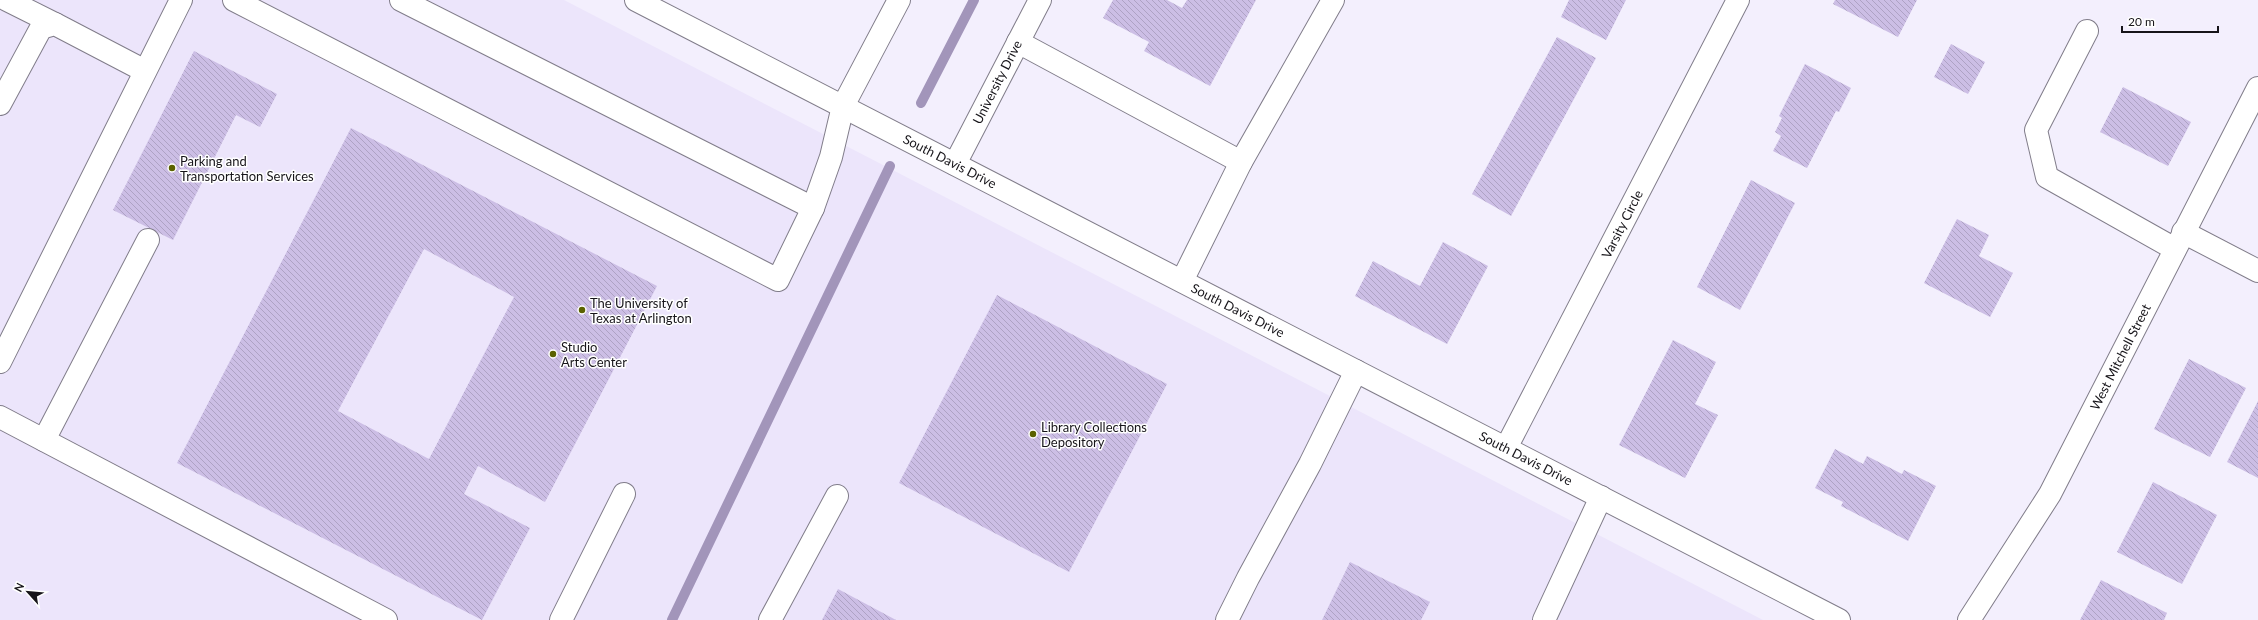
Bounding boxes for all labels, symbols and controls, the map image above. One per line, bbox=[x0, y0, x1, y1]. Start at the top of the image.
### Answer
scale bar bbox=[2122, 8, 2218, 34]
text: 20 m bbox=[2128, 14, 2155, 29]
street label: University Drive bbox=[969, 37, 1025, 127]
street label: South Davis Drive bbox=[901, 131, 999, 191]
place label: Parking and Transportation Services bbox=[180, 153, 314, 184]
marker: Parking and Transportation Services bbox=[167, 163, 177, 173]
street label: Varsity Circle bbox=[1598, 187, 1646, 261]
street label: South Davis Drive bbox=[1189, 280, 1287, 340]
place label: The University of Texas at Arlington bbox=[590, 295, 692, 326]
street label: West Mitchell Street bbox=[2086, 301, 2154, 413]
marker: The University of Texas at Arlington bbox=[577, 305, 587, 315]
place label: Studio Arts Center bbox=[561, 339, 627, 370]
marker: Studio Arts Center bbox=[548, 349, 558, 359]
place label: Library Collections Depository bbox=[1041, 419, 1147, 450]
street label: South Davis Drive bbox=[1477, 428, 1575, 488]
marker: Library Collections Depository bbox=[1028, 429, 1038, 439]
north arrow bbox=[8, 572, 48, 612]
text: N bbox=[11, 581, 26, 594]

